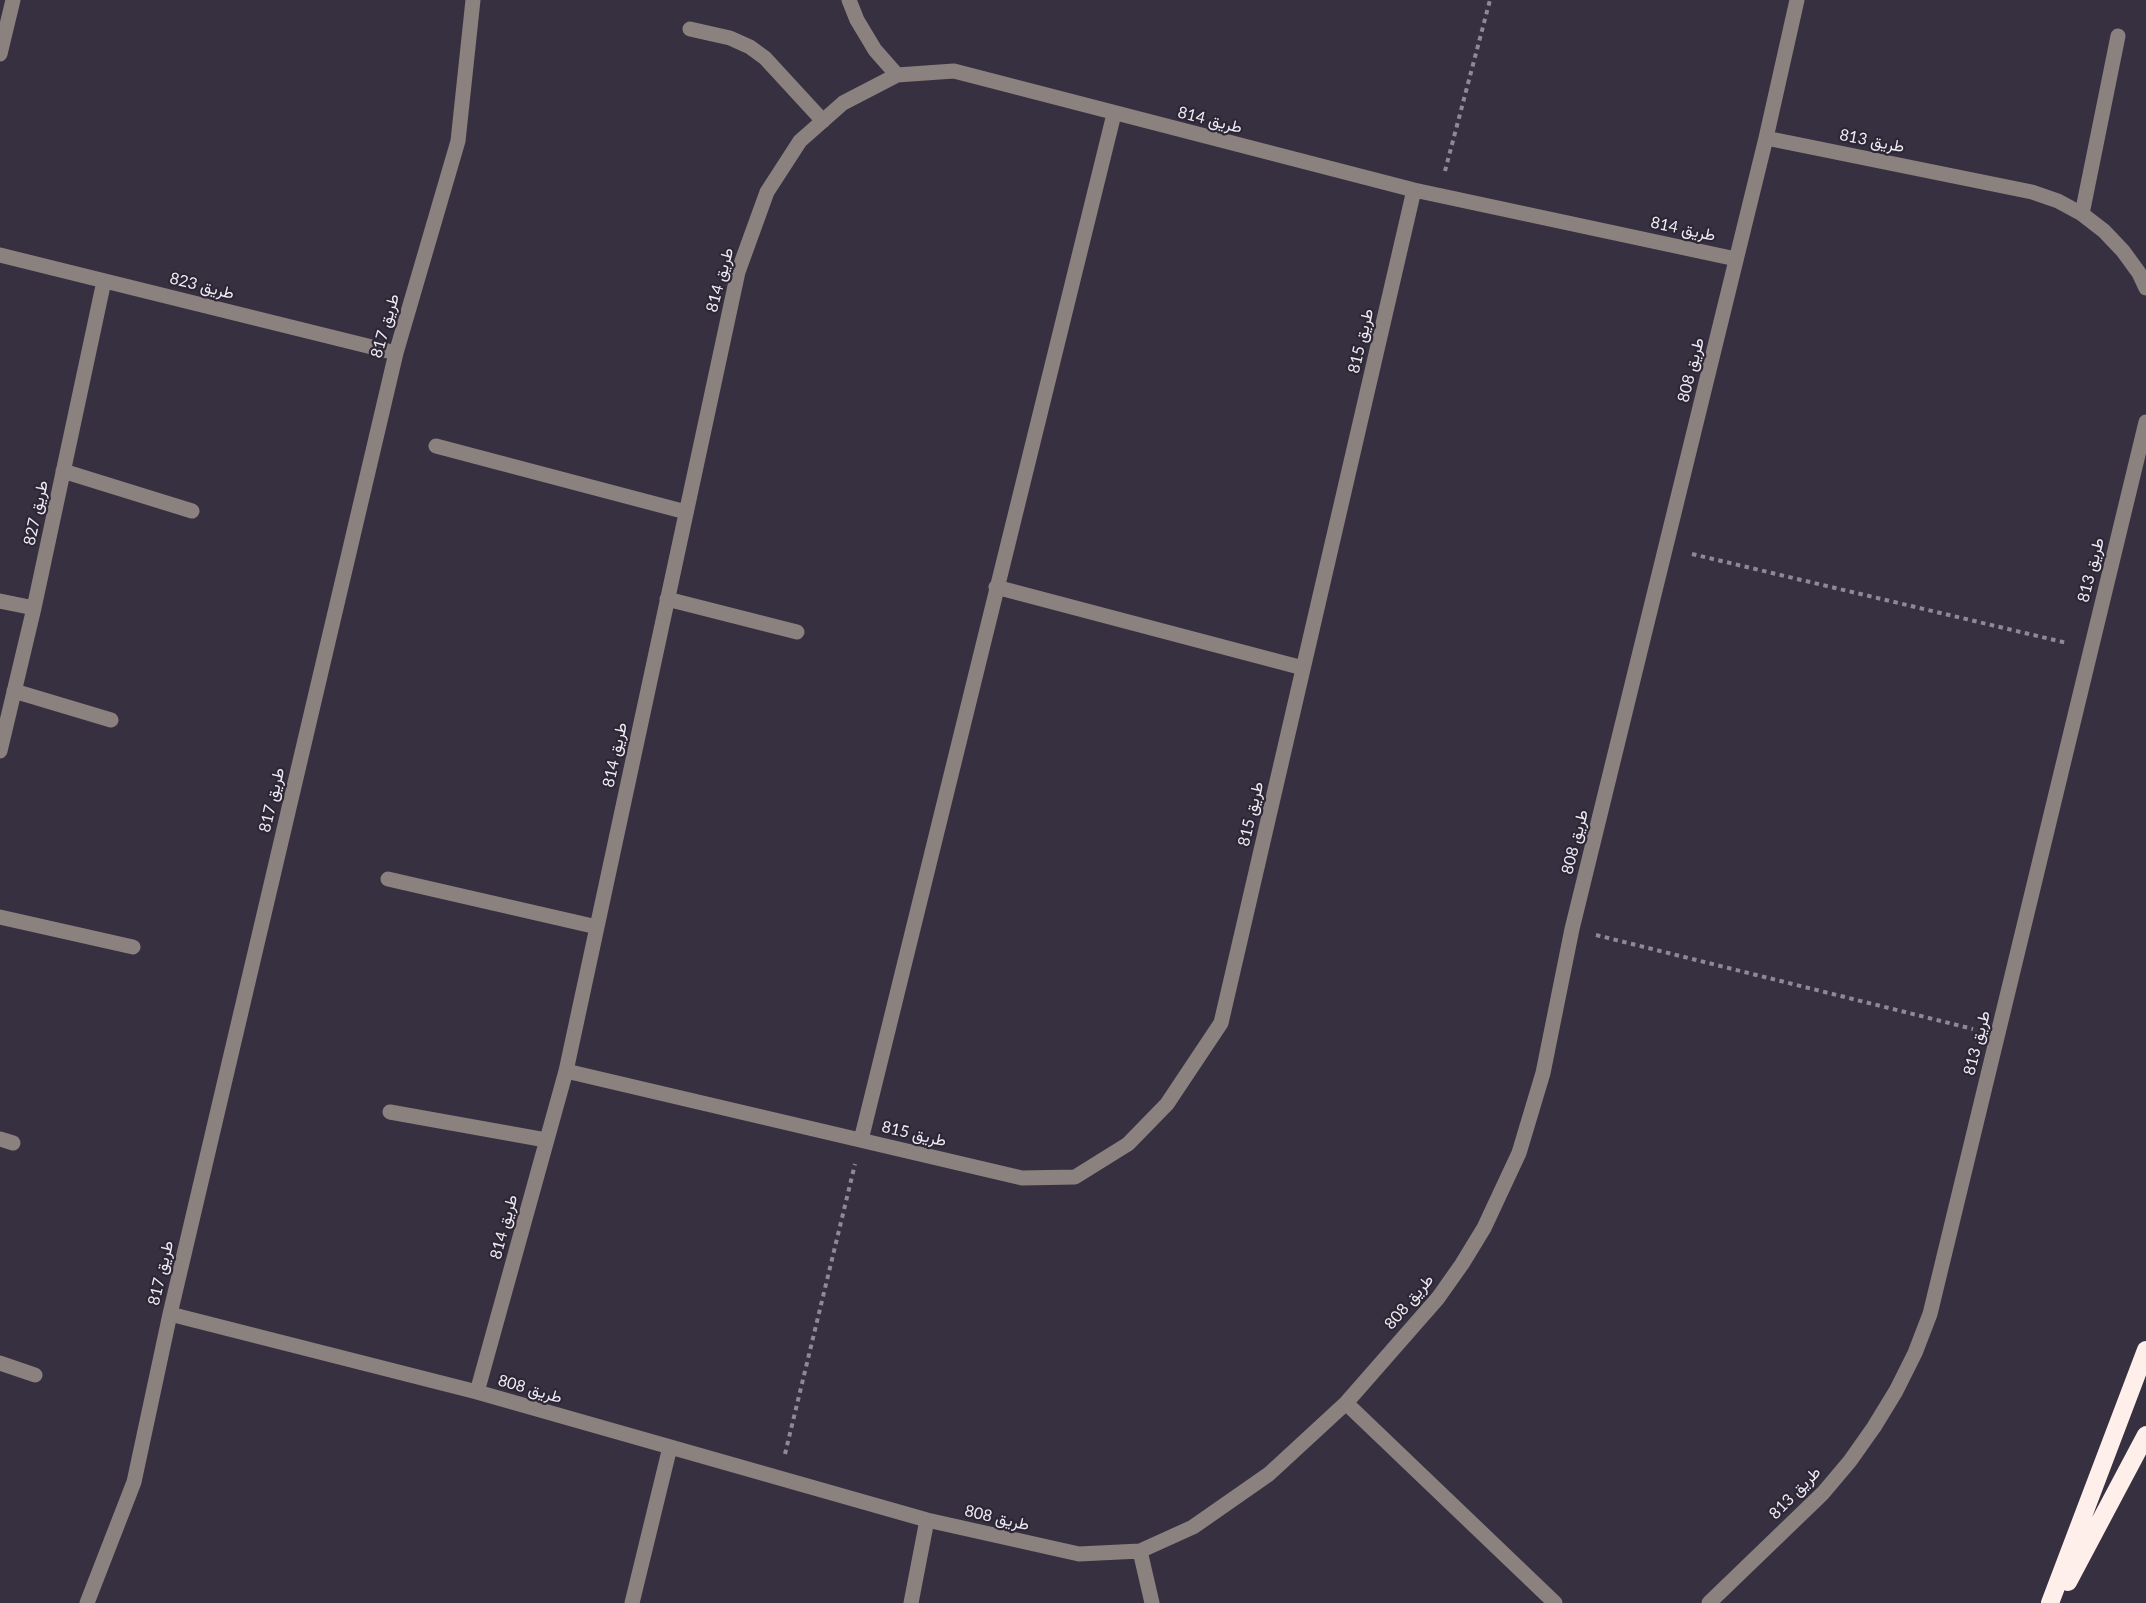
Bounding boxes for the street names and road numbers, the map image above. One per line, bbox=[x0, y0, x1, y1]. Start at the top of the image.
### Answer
street label: طريق 814 bbox=[1176, 103, 1244, 137]
street label: طريق 813 bbox=[1838, 125, 1906, 157]
street label: طريق 814 bbox=[1649, 213, 1717, 245]
street label: طريق 814 bbox=[702, 246, 738, 314]
street label: طريق 823 bbox=[168, 269, 236, 303]
street label: طريق 817 bbox=[367, 292, 403, 360]
street label: طريق 815 bbox=[1344, 307, 1378, 375]
street label: طريق 808 bbox=[1674, 336, 1708, 404]
street label: طريق 827 bbox=[20, 479, 52, 547]
street label: طريق 813 bbox=[2074, 536, 2108, 604]
street label: طريق 814 bbox=[599, 721, 631, 789]
street label: طريق 817 bbox=[255, 766, 289, 834]
street label: طريق 815 bbox=[1234, 780, 1268, 848]
street label: طريق 808 bbox=[1558, 808, 1592, 876]
street label: طريق 813 bbox=[1960, 1009, 1994, 1077]
street label: طريق 815 bbox=[880, 1117, 948, 1151]
street label: طريق 814 bbox=[486, 1193, 522, 1261]
street label: طريق 817 bbox=[144, 1239, 178, 1307]
street label: طريق 808 bbox=[1380, 1271, 1438, 1333]
street label: طريق 808 bbox=[496, 1371, 564, 1407]
street label: طريق 813 bbox=[1765, 1463, 1825, 1523]
street label: طريق 808 bbox=[963, 1501, 1031, 1535]

